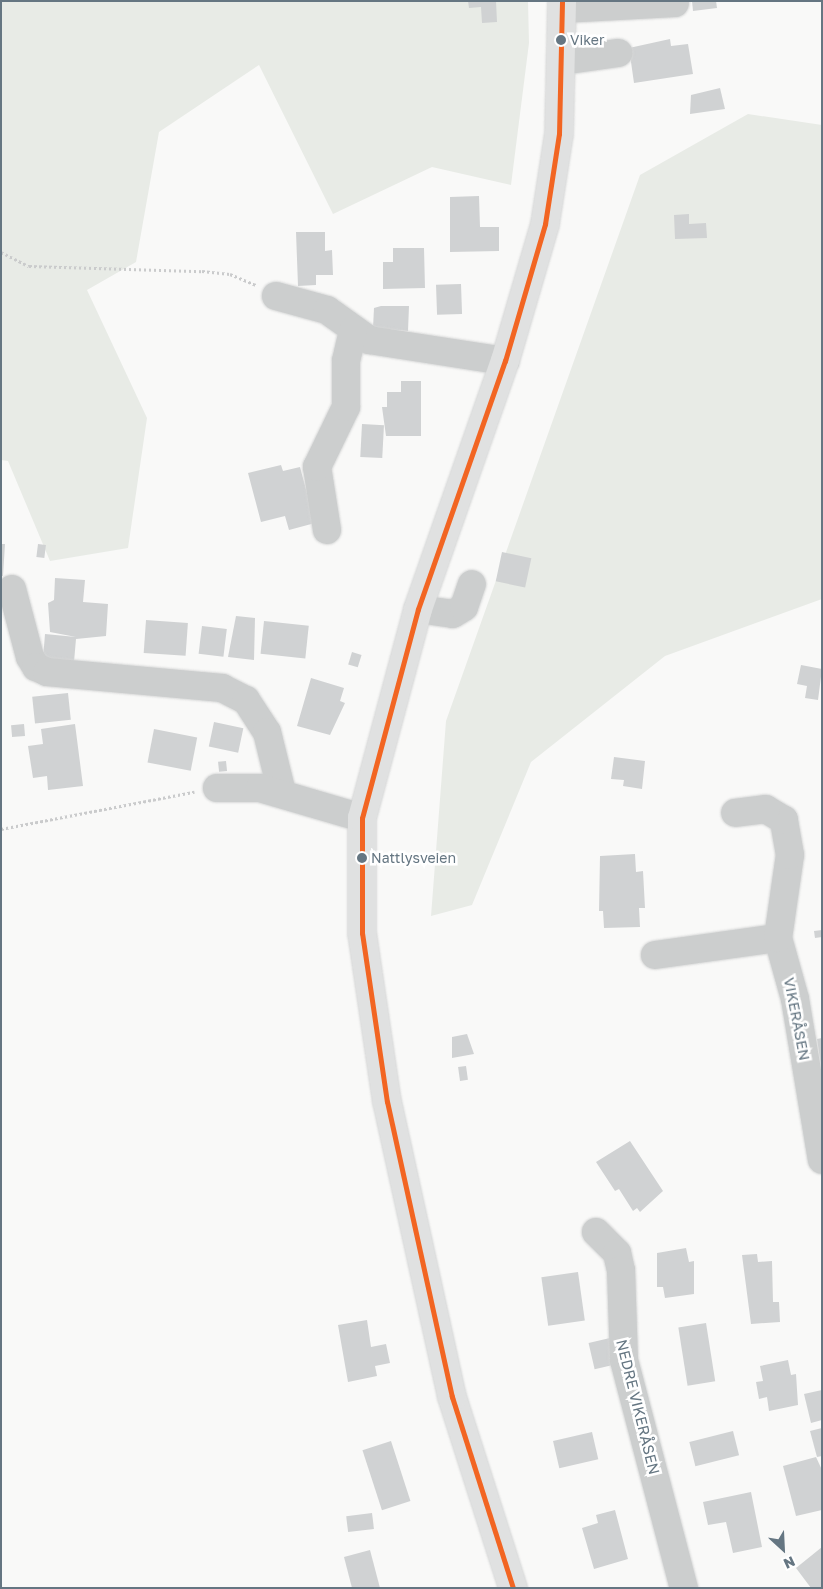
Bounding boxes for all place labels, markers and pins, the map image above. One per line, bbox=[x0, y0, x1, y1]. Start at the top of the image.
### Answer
place label: Viker bbox=[570, 32, 604, 48]
marker: Viker bbox=[556, 35, 566, 45]
place label: Nattlysveien bbox=[371, 850, 456, 866]
marker: Nattlysveien bbox=[357, 853, 367, 863]

